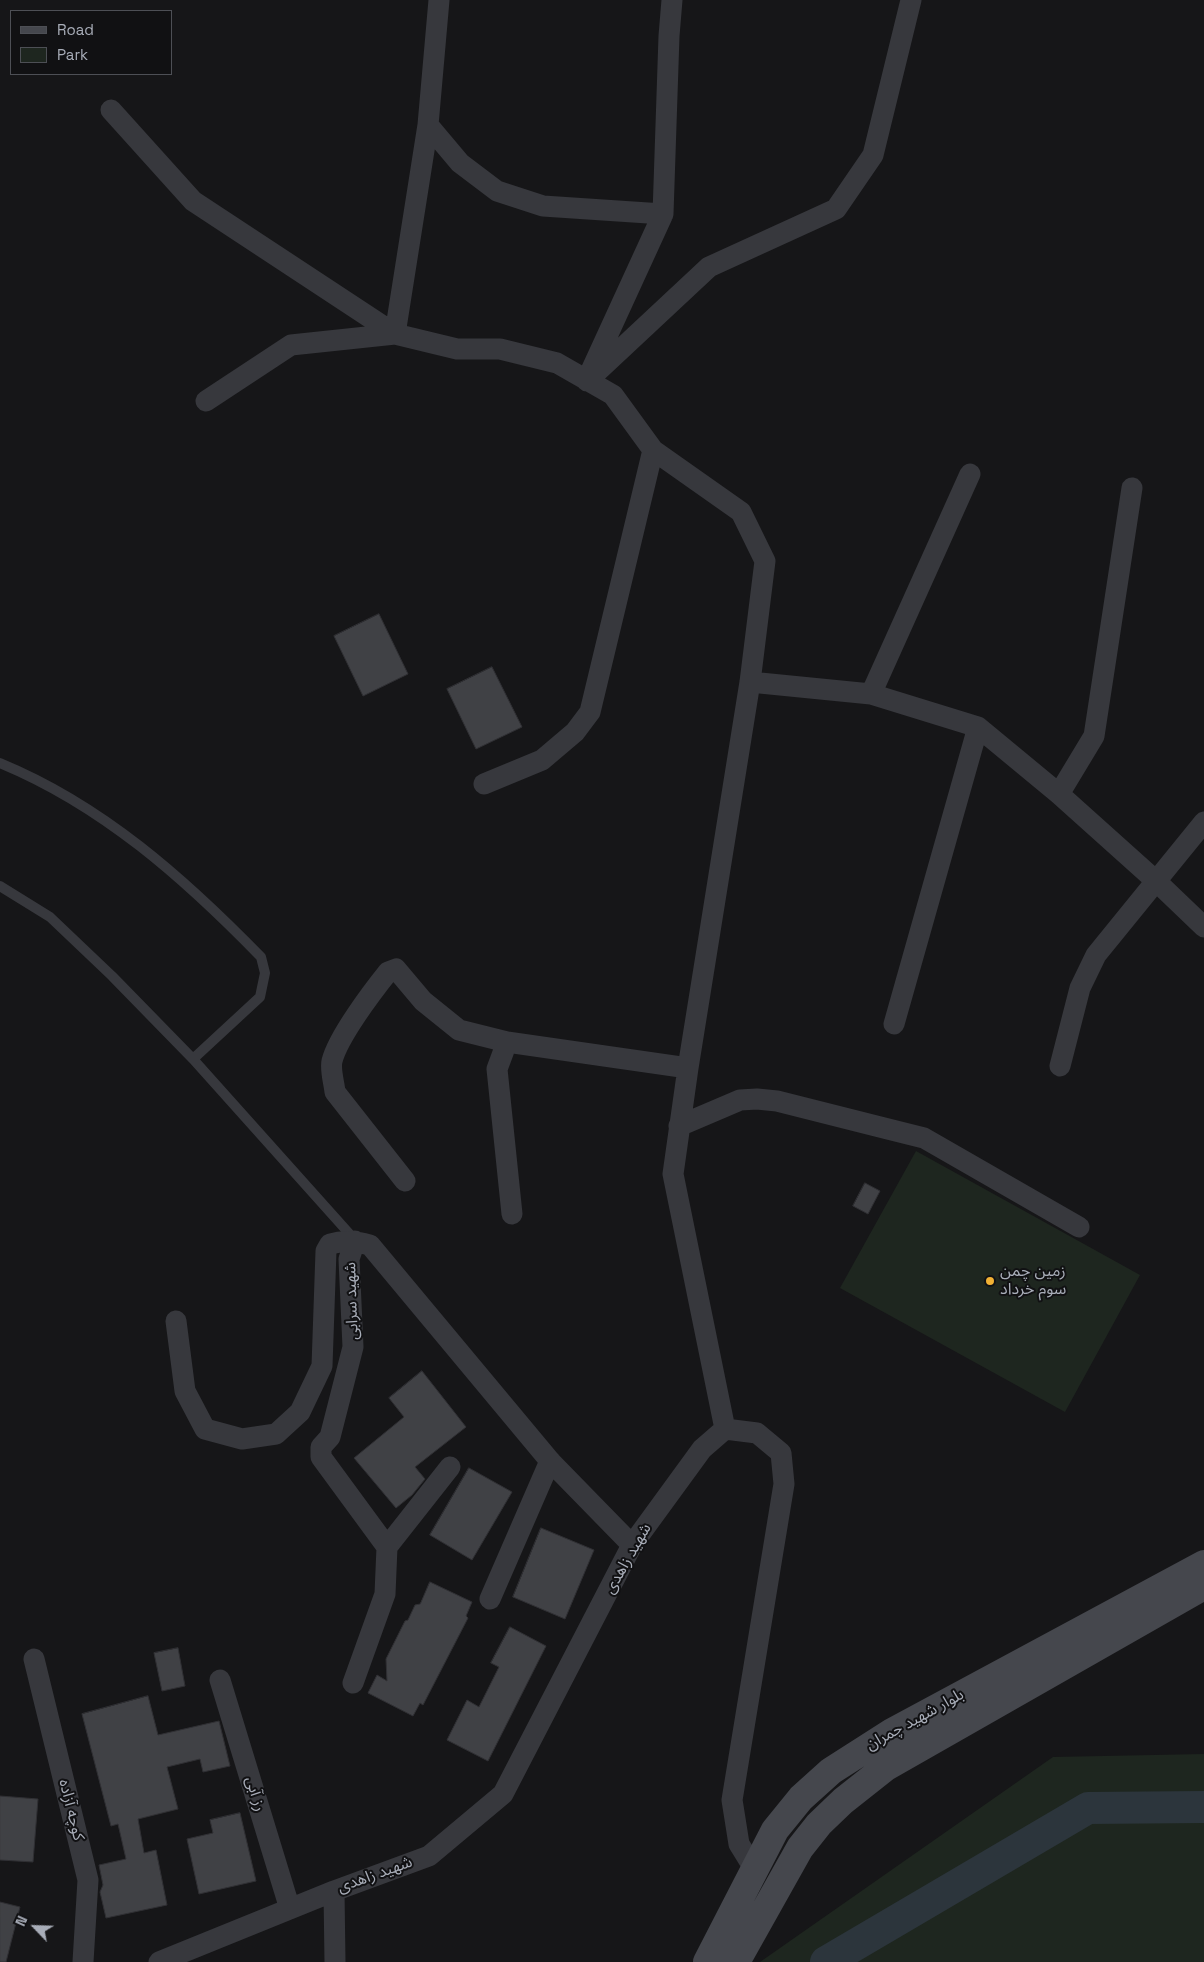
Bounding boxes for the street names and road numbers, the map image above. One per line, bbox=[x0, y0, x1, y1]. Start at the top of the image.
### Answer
street label: شهید سرابی bbox=[341, 1262, 363, 1340]
street label: شهید زاهدی bbox=[600, 1520, 656, 1598]
street label: بلوار شهید چمران bbox=[863, 1685, 967, 1755]
street label: رز آبی bbox=[241, 1774, 269, 1814]
street label: کوچه آزاده bbox=[54, 1777, 88, 1843]
street label: شهید زاهدی bbox=[335, 1853, 415, 1897]

